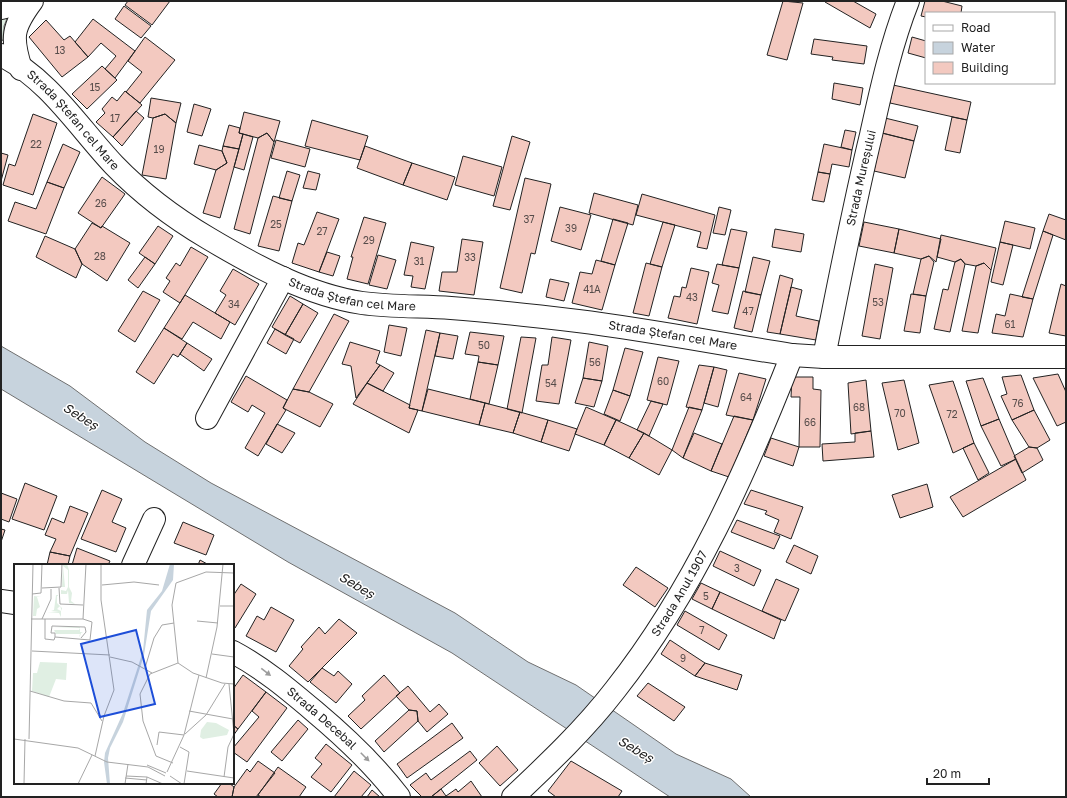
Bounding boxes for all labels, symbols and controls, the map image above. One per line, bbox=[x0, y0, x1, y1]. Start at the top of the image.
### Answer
legend bbox=[925, 12, 1055, 84]
text: Road bbox=[961, 20, 990, 35]
text: Water bbox=[961, 40, 995, 55]
house number: 13 bbox=[55, 44, 65, 56]
text: Building bbox=[961, 60, 1009, 75]
street label: Strada Ștefan cel Mare bbox=[24, 67, 123, 173]
house number: 15 bbox=[90, 81, 101, 93]
house number: 17 bbox=[110, 112, 120, 124]
street label: Strada Mureșului bbox=[843, 128, 879, 227]
house number: 22 bbox=[30, 138, 42, 150]
house number: 19 bbox=[154, 143, 164, 155]
house number: 26 bbox=[95, 197, 107, 209]
house number: 37 bbox=[523, 213, 535, 225]
house number: 25 bbox=[270, 218, 282, 230]
house number: 39 bbox=[565, 222, 577, 234]
house number: 27 bbox=[316, 225, 328, 237]
house number: 29 bbox=[363, 234, 375, 246]
house number: 28 bbox=[94, 250, 106, 262]
house number: 33 bbox=[464, 251, 476, 263]
house number: 31 bbox=[414, 255, 424, 267]
street label: Strada Ștefan cel Mare bbox=[286, 274, 416, 314]
house number: 41A bbox=[583, 283, 601, 295]
house number: 43 bbox=[686, 291, 698, 303]
house number: 53 bbox=[872, 296, 884, 308]
house number: 34 bbox=[228, 298, 240, 310]
house number: 47 bbox=[742, 305, 754, 317]
street label: Strada Ștefan cel Mare bbox=[607, 317, 738, 353]
house number: 61 bbox=[1005, 318, 1016, 330]
house number: 50 bbox=[478, 339, 490, 351]
house number: 56 bbox=[589, 356, 601, 368]
house number: 60 bbox=[657, 375, 669, 387]
house number: 54 bbox=[545, 377, 557, 389]
house number: 64 bbox=[740, 391, 752, 403]
house number: 76 bbox=[1012, 397, 1024, 409]
water label: Sebeș bbox=[61, 399, 102, 434]
house number: 68 bbox=[853, 401, 865, 413]
house number: 70 bbox=[894, 407, 906, 419]
house number: 72 bbox=[946, 408, 958, 420]
house number: 66 bbox=[804, 416, 816, 428]
street label: Strada Anul 1907 bbox=[648, 547, 710, 639]
house number: 3 bbox=[734, 562, 740, 574]
inset map bbox=[14, 564, 234, 784]
water label: Sebeș bbox=[336, 568, 378, 602]
house number: 5 bbox=[703, 590, 709, 602]
house number: 7 bbox=[699, 624, 705, 636]
house number: 9 bbox=[680, 652, 686, 664]
one-way arrow bbox=[261, 668, 272, 676]
street label: Strada Decebal bbox=[284, 684, 360, 752]
water label: Sebeș bbox=[615, 732, 657, 766]
one-way arrow bbox=[360, 752, 370, 762]
scale bar bbox=[927, 760, 989, 786]
text: 20 m bbox=[933, 766, 961, 781]

